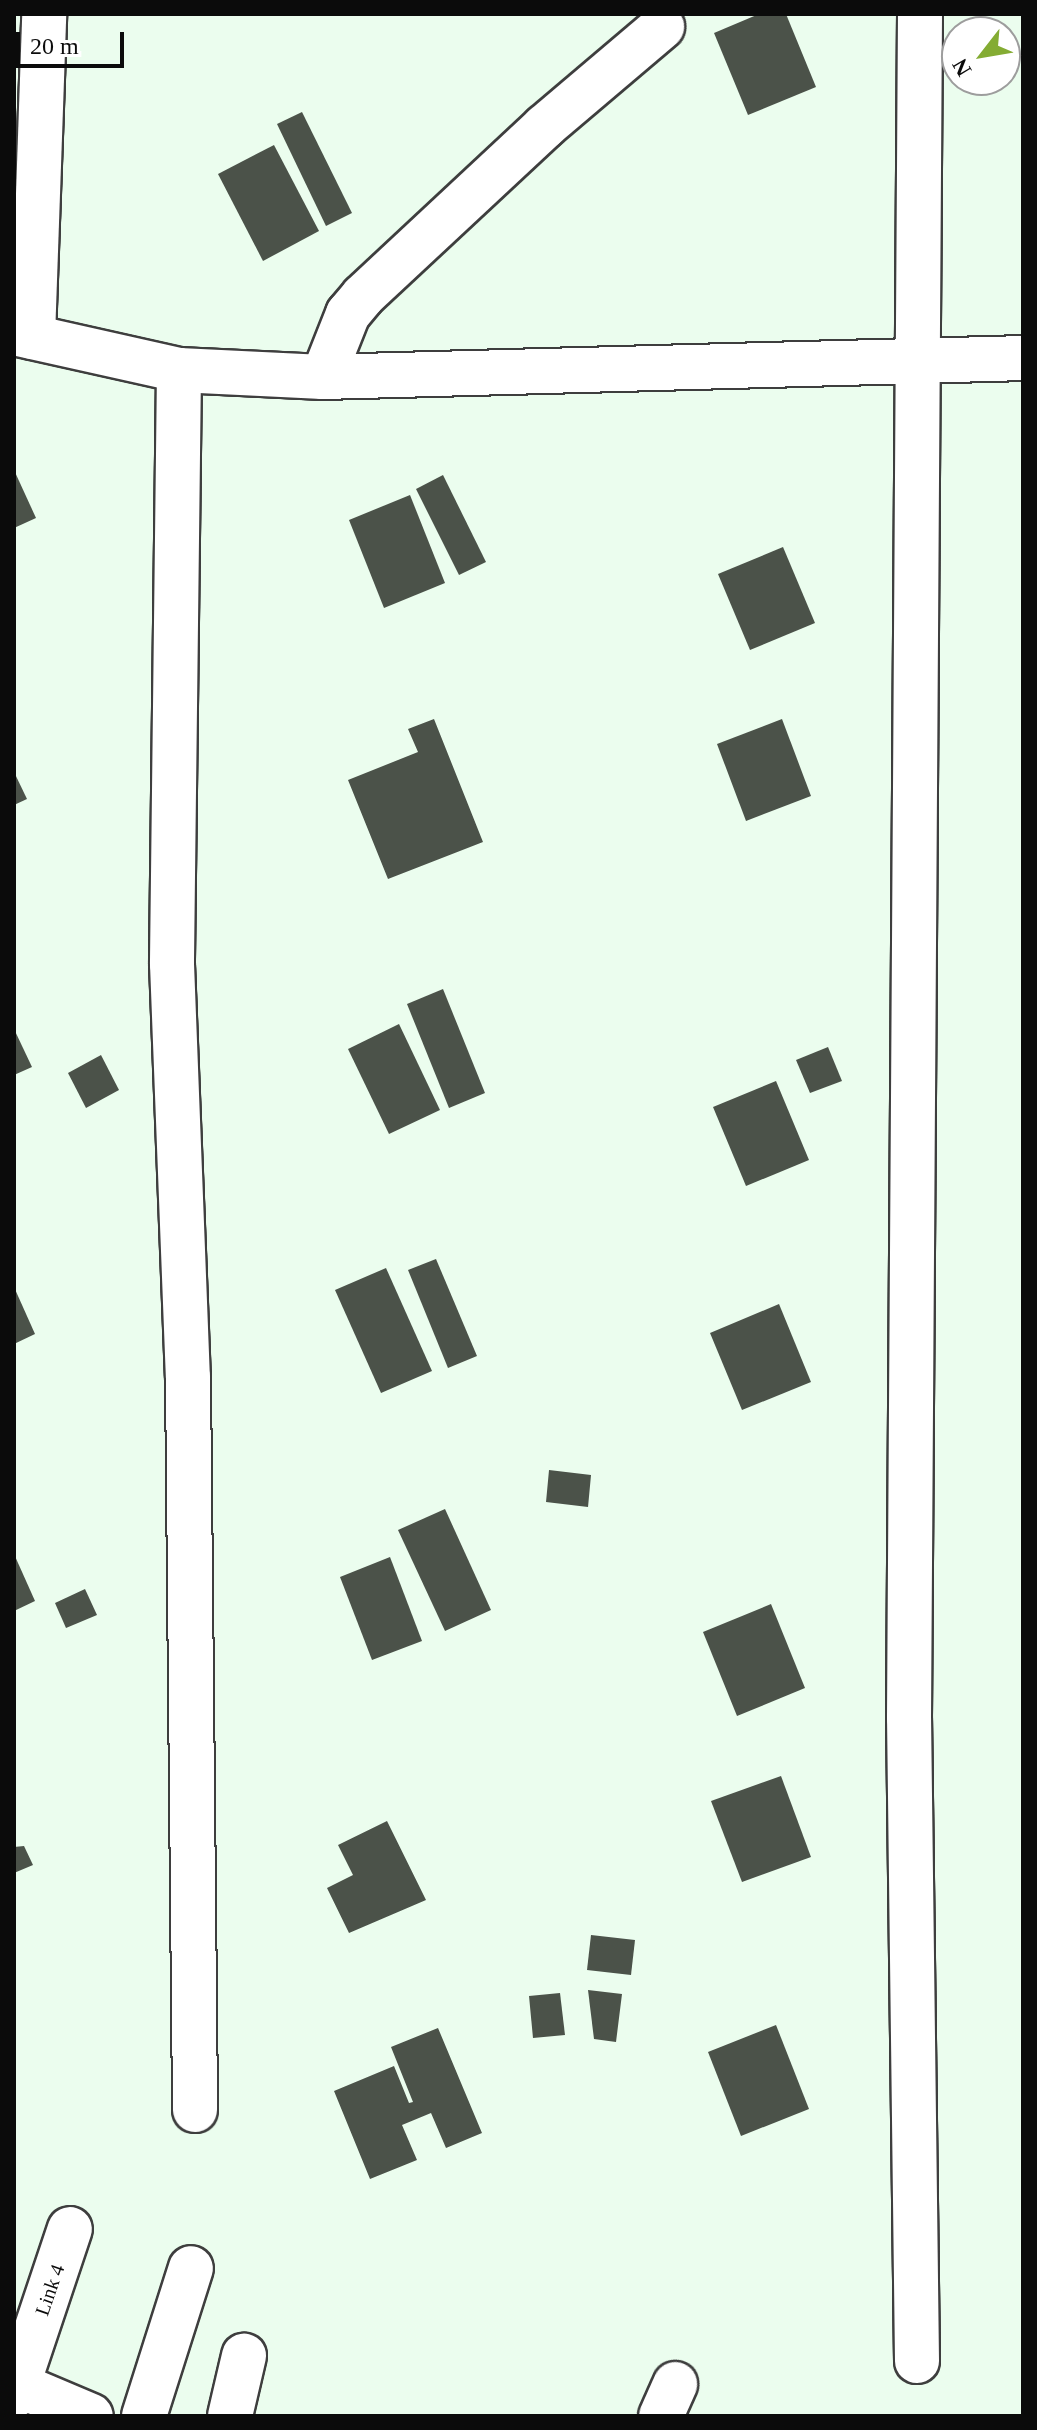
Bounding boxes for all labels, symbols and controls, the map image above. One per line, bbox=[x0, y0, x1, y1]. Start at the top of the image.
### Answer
scale bar bbox=[20, 16, 128, 66]
north arrow bbox=[941, 16, 1021, 96]
text: 20 m bbox=[30, 33, 79, 59]
text: N bbox=[947, 54, 977, 81]
street label: Link 4 bbox=[30, 2261, 70, 2319]

